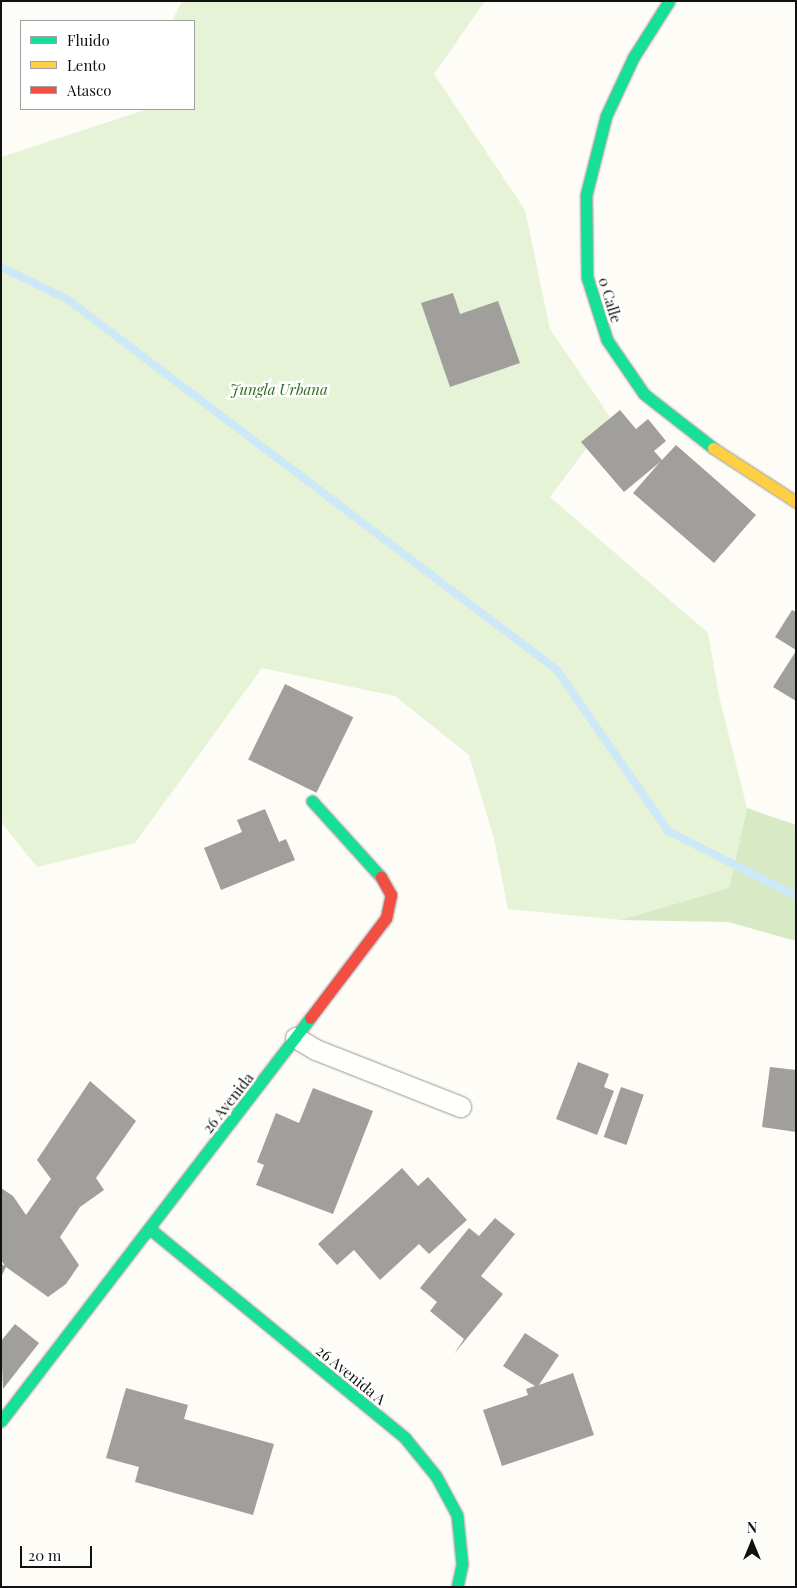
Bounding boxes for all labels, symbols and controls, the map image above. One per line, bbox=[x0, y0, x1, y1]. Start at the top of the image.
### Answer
legend bbox=[20, 20, 195, 110]
text: Fluido bbox=[67, 30, 110, 50]
text: Lento bbox=[67, 55, 106, 75]
text: Atasco bbox=[67, 80, 111, 100]
street label: 0 Calle bbox=[595, 275, 625, 325]
park label: Jungla Urbana bbox=[230, 381, 328, 399]
street label: 26 Avenida bbox=[199, 1069, 257, 1137]
street label: 26 Avenida A bbox=[312, 1341, 390, 1409]
north arrow bbox=[727, 1518, 777, 1568]
text: N bbox=[747, 1518, 757, 1537]
scale bar bbox=[22, 1536, 95, 1568]
text: 20 m bbox=[28, 1545, 61, 1565]

